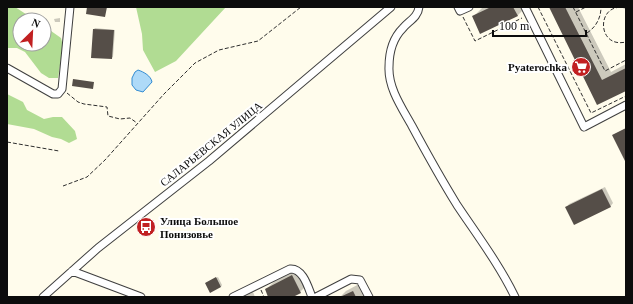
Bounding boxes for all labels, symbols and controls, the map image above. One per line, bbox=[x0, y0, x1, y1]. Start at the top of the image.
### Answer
north arrow bbox=[12, 12, 52, 52]
scale bar bbox=[493, 12, 586, 38]
text: N bbox=[30, 16, 42, 30]
text: 100 m bbox=[499, 19, 530, 33]
supermarket icon: Pyaterochka bbox=[570, 56, 592, 78]
place label: Pyaterochka bbox=[508, 61, 567, 73]
street label: САЛАРЬЕВСКАЯ УЛИЦА bbox=[158, 99, 264, 189]
place label: Улица Большое Понизовье bbox=[160, 215, 238, 240]
bus stop icon: Улица Большое Понизовье bbox=[135, 216, 157, 238]

